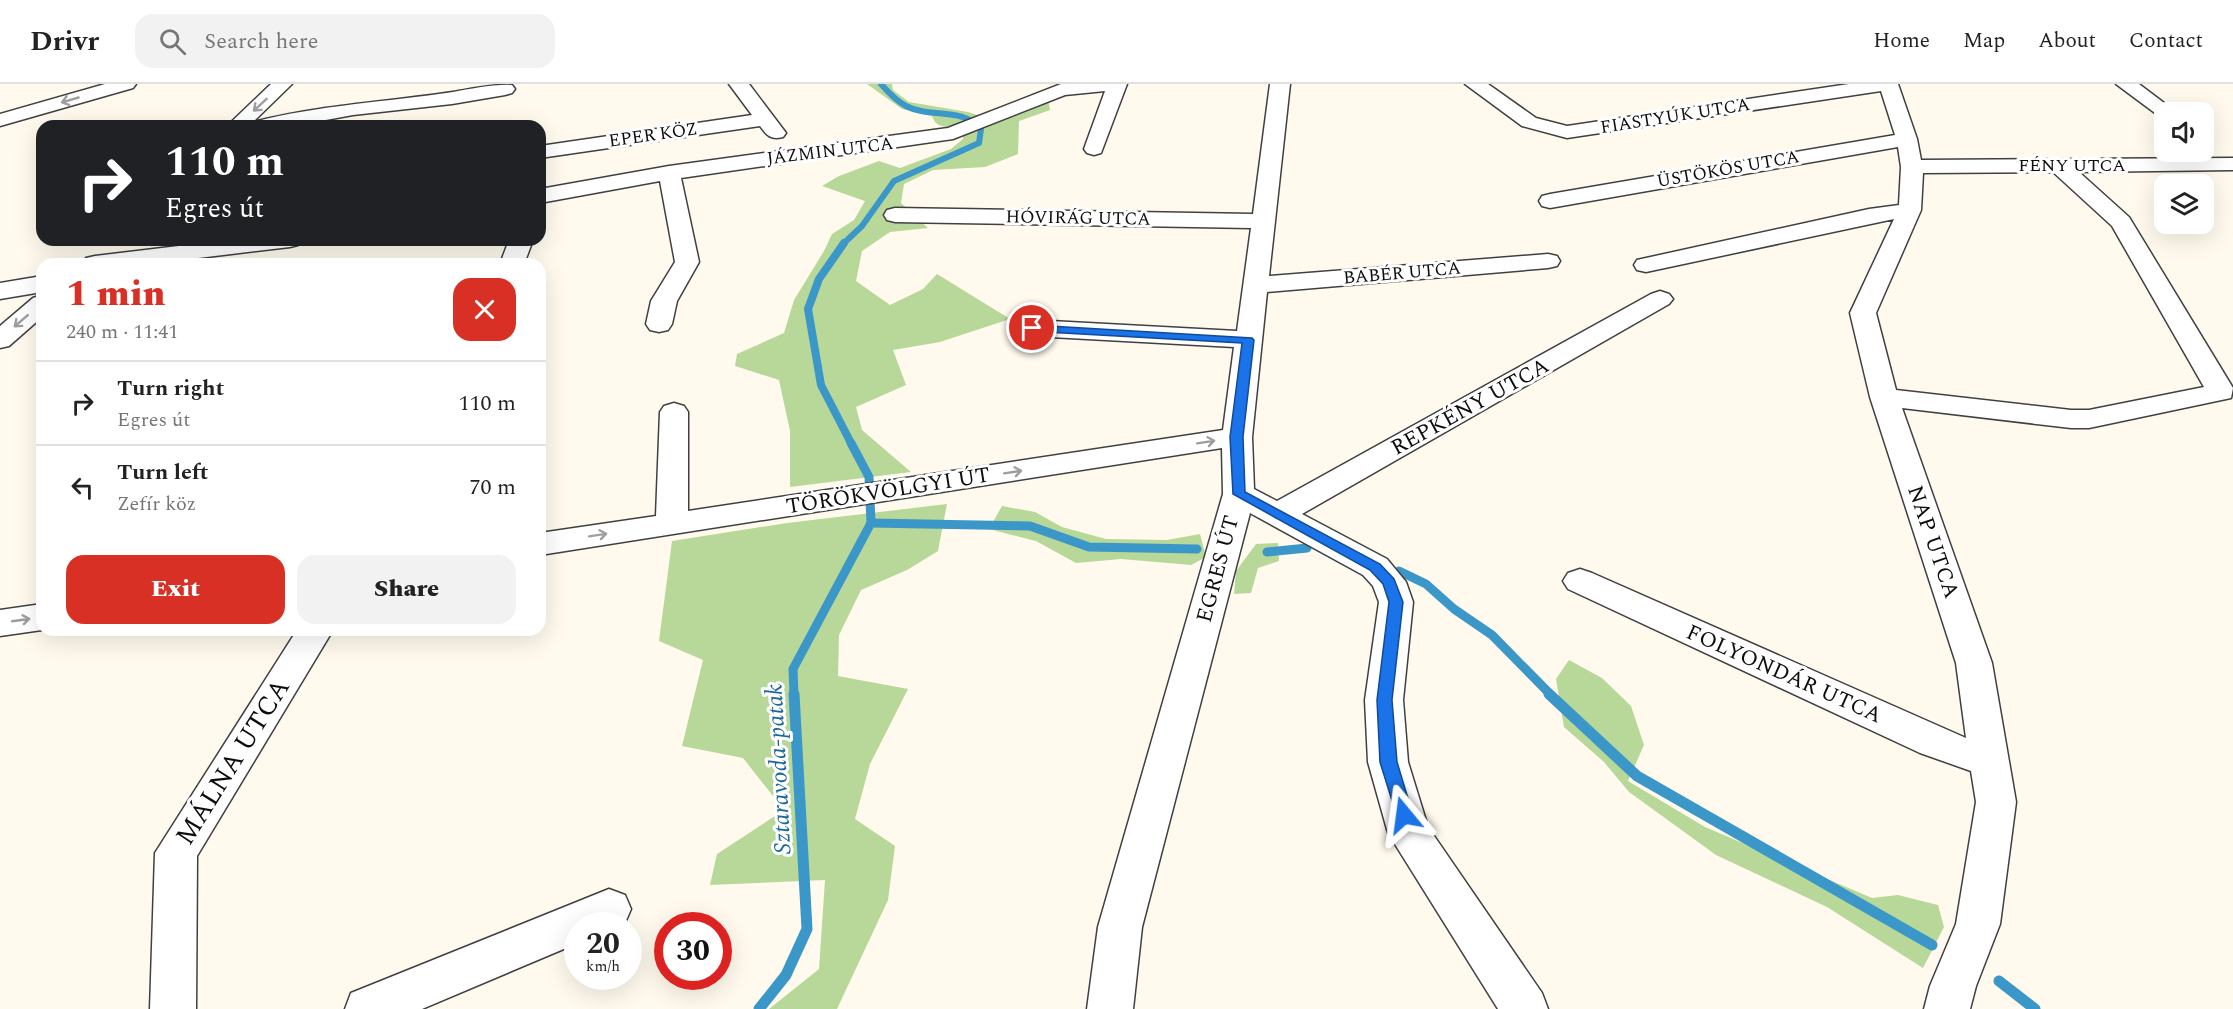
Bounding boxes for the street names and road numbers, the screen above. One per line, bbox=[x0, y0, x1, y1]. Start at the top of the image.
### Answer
street label: FIASTYÚK UTCA bbox=[1598, 91, 1752, 141]
street label: EPER KÖZ bbox=[607, 115, 699, 155]
street label: JÁZMIN UTCA bbox=[765, 130, 895, 172]
street label: ÜSTÖKÖS UTCA bbox=[1655, 143, 1801, 195]
street label: FÉNY UTCA bbox=[2018, 152, 2126, 179]
street label: HÓVIRÁG UTCA bbox=[1005, 203, 1151, 233]
street label: BABÉR UTCA bbox=[1342, 254, 1462, 292]
street label: REPKÉNY UTCA bbox=[1385, 350, 1555, 464]
street label: TÖRÖKVÖLGYI ÚT bbox=[784, 459, 992, 523]
street label: NAP UTCA bbox=[1898, 481, 1968, 603]
street label: EGRES ÚT bbox=[1188, 512, 1248, 626]
street label: FOLYONDÁR UTCA bbox=[1681, 616, 1887, 732]
street label: MÁLNA UTCA bbox=[165, 670, 301, 854]

